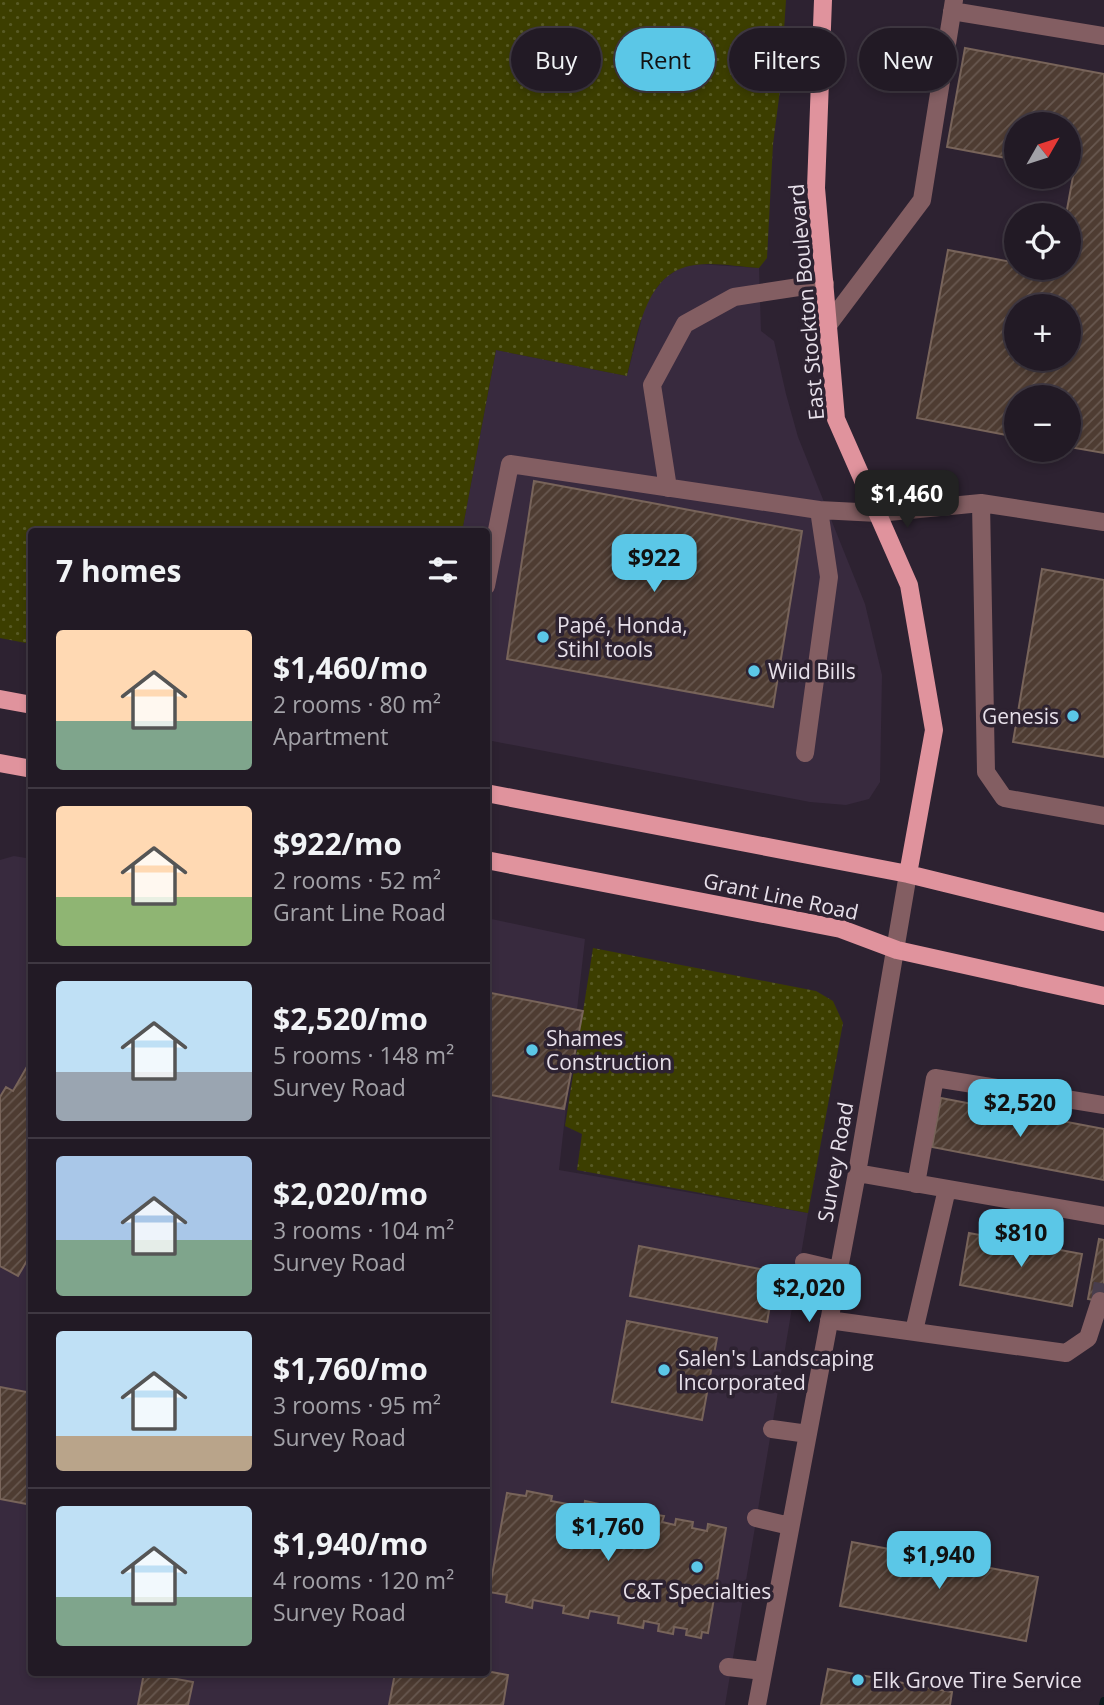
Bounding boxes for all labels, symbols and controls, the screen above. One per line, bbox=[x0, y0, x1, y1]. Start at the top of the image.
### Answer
chip: Buy bbox=[511, 28, 601, 91]
chip: Rent bbox=[615, 28, 715, 91]
chip: Filters bbox=[729, 28, 845, 91]
chip: New bbox=[859, 28, 957, 91]
north arrow bbox=[1004, 112, 1082, 189]
map controls bbox=[1004, 112, 1081, 462]
street label: East Stockton Boulevard bbox=[782, 183, 830, 421]
button: locate bbox=[1004, 203, 1081, 280]
button: + bbox=[1004, 294, 1081, 371]
button: − bbox=[1004, 385, 1081, 462]
pin: $1,460 bbox=[850, 470, 964, 530]
text: $1,460 bbox=[871, 477, 943, 509]
pin: $922 bbox=[613, 534, 695, 594]
text: $922 bbox=[628, 541, 680, 573]
text: 7 homes bbox=[56, 550, 181, 591]
icon: filters bbox=[424, 551, 462, 589]
place label: Papé, Honda, Stihl tools bbox=[557, 611, 688, 663]
marker: Papé, Honda, Stihl tools bbox=[535, 629, 551, 645]
text: $1,460/mo bbox=[273, 647, 428, 688]
place label: Wild Bills bbox=[768, 657, 856, 685]
icon: home bbox=[112, 658, 196, 742]
marker: Wild Bills bbox=[746, 663, 762, 679]
text: 2 rooms · 80 m² bbox=[273, 688, 441, 720]
place label: Genesis bbox=[982, 702, 1059, 730]
marker: Genesis bbox=[1065, 708, 1081, 724]
text: Apartment bbox=[273, 720, 389, 752]
text: $922/mo bbox=[273, 823, 402, 864]
icon: home bbox=[112, 834, 196, 918]
text: 2 rooms · 52 m² bbox=[273, 864, 441, 896]
street label: Grant Line Road bbox=[701, 866, 861, 926]
text: Grant Line Road bbox=[273, 896, 446, 928]
text: $2,520/mo bbox=[273, 998, 428, 1039]
icon: home bbox=[112, 1009, 196, 1093]
place label: Shames Construction bbox=[546, 1024, 672, 1076]
text: 5 rooms · 148 m² bbox=[273, 1039, 454, 1071]
marker: Shames Construction bbox=[524, 1042, 540, 1058]
text: Survey Road bbox=[273, 1071, 406, 1103]
pin: $2,520 bbox=[963, 1080, 1077, 1139]
text: $2,520 bbox=[984, 1086, 1056, 1118]
street label: Survey Road bbox=[811, 1100, 859, 1224]
text: $2,020/mo bbox=[273, 1173, 428, 1214]
icon: home bbox=[112, 1184, 196, 1268]
pin: $810 bbox=[980, 1210, 1062, 1269]
text: 3 rooms · 104 m² bbox=[273, 1214, 454, 1246]
text: $810 bbox=[995, 1216, 1047, 1248]
text: Survey Road bbox=[273, 1246, 406, 1278]
pin: $2,020 bbox=[752, 1264, 866, 1324]
text: $2,020 bbox=[773, 1271, 845, 1303]
place label: Salen's Landscaping Incorporated bbox=[678, 1344, 874, 1396]
text: $1,760/mo bbox=[273, 1348, 428, 1389]
icon: home bbox=[112, 1359, 196, 1443]
marker: Salen's Landscaping Incorporated bbox=[656, 1362, 672, 1378]
text: 3 rooms · 95 m² bbox=[273, 1389, 441, 1421]
text: Survey Road bbox=[273, 1421, 406, 1453]
pin: $1,760 bbox=[551, 1504, 665, 1563]
text: $1,760 bbox=[572, 1510, 644, 1542]
text: $1,940/mo bbox=[273, 1523, 428, 1564]
pin: $1,940 bbox=[882, 1532, 996, 1591]
icon: home bbox=[112, 1534, 196, 1618]
text: $1,940 bbox=[903, 1538, 975, 1570]
marker: C&T Specialties bbox=[689, 1559, 705, 1575]
text: 4 rooms · 120 m² bbox=[273, 1564, 454, 1596]
place label: C&T Specialties bbox=[623, 1577, 771, 1605]
text: Survey Road bbox=[273, 1596, 406, 1628]
place label: Elk Grove Tire Service bbox=[872, 1666, 1082, 1694]
marker: Elk Grove Tire Service bbox=[850, 1672, 866, 1688]

